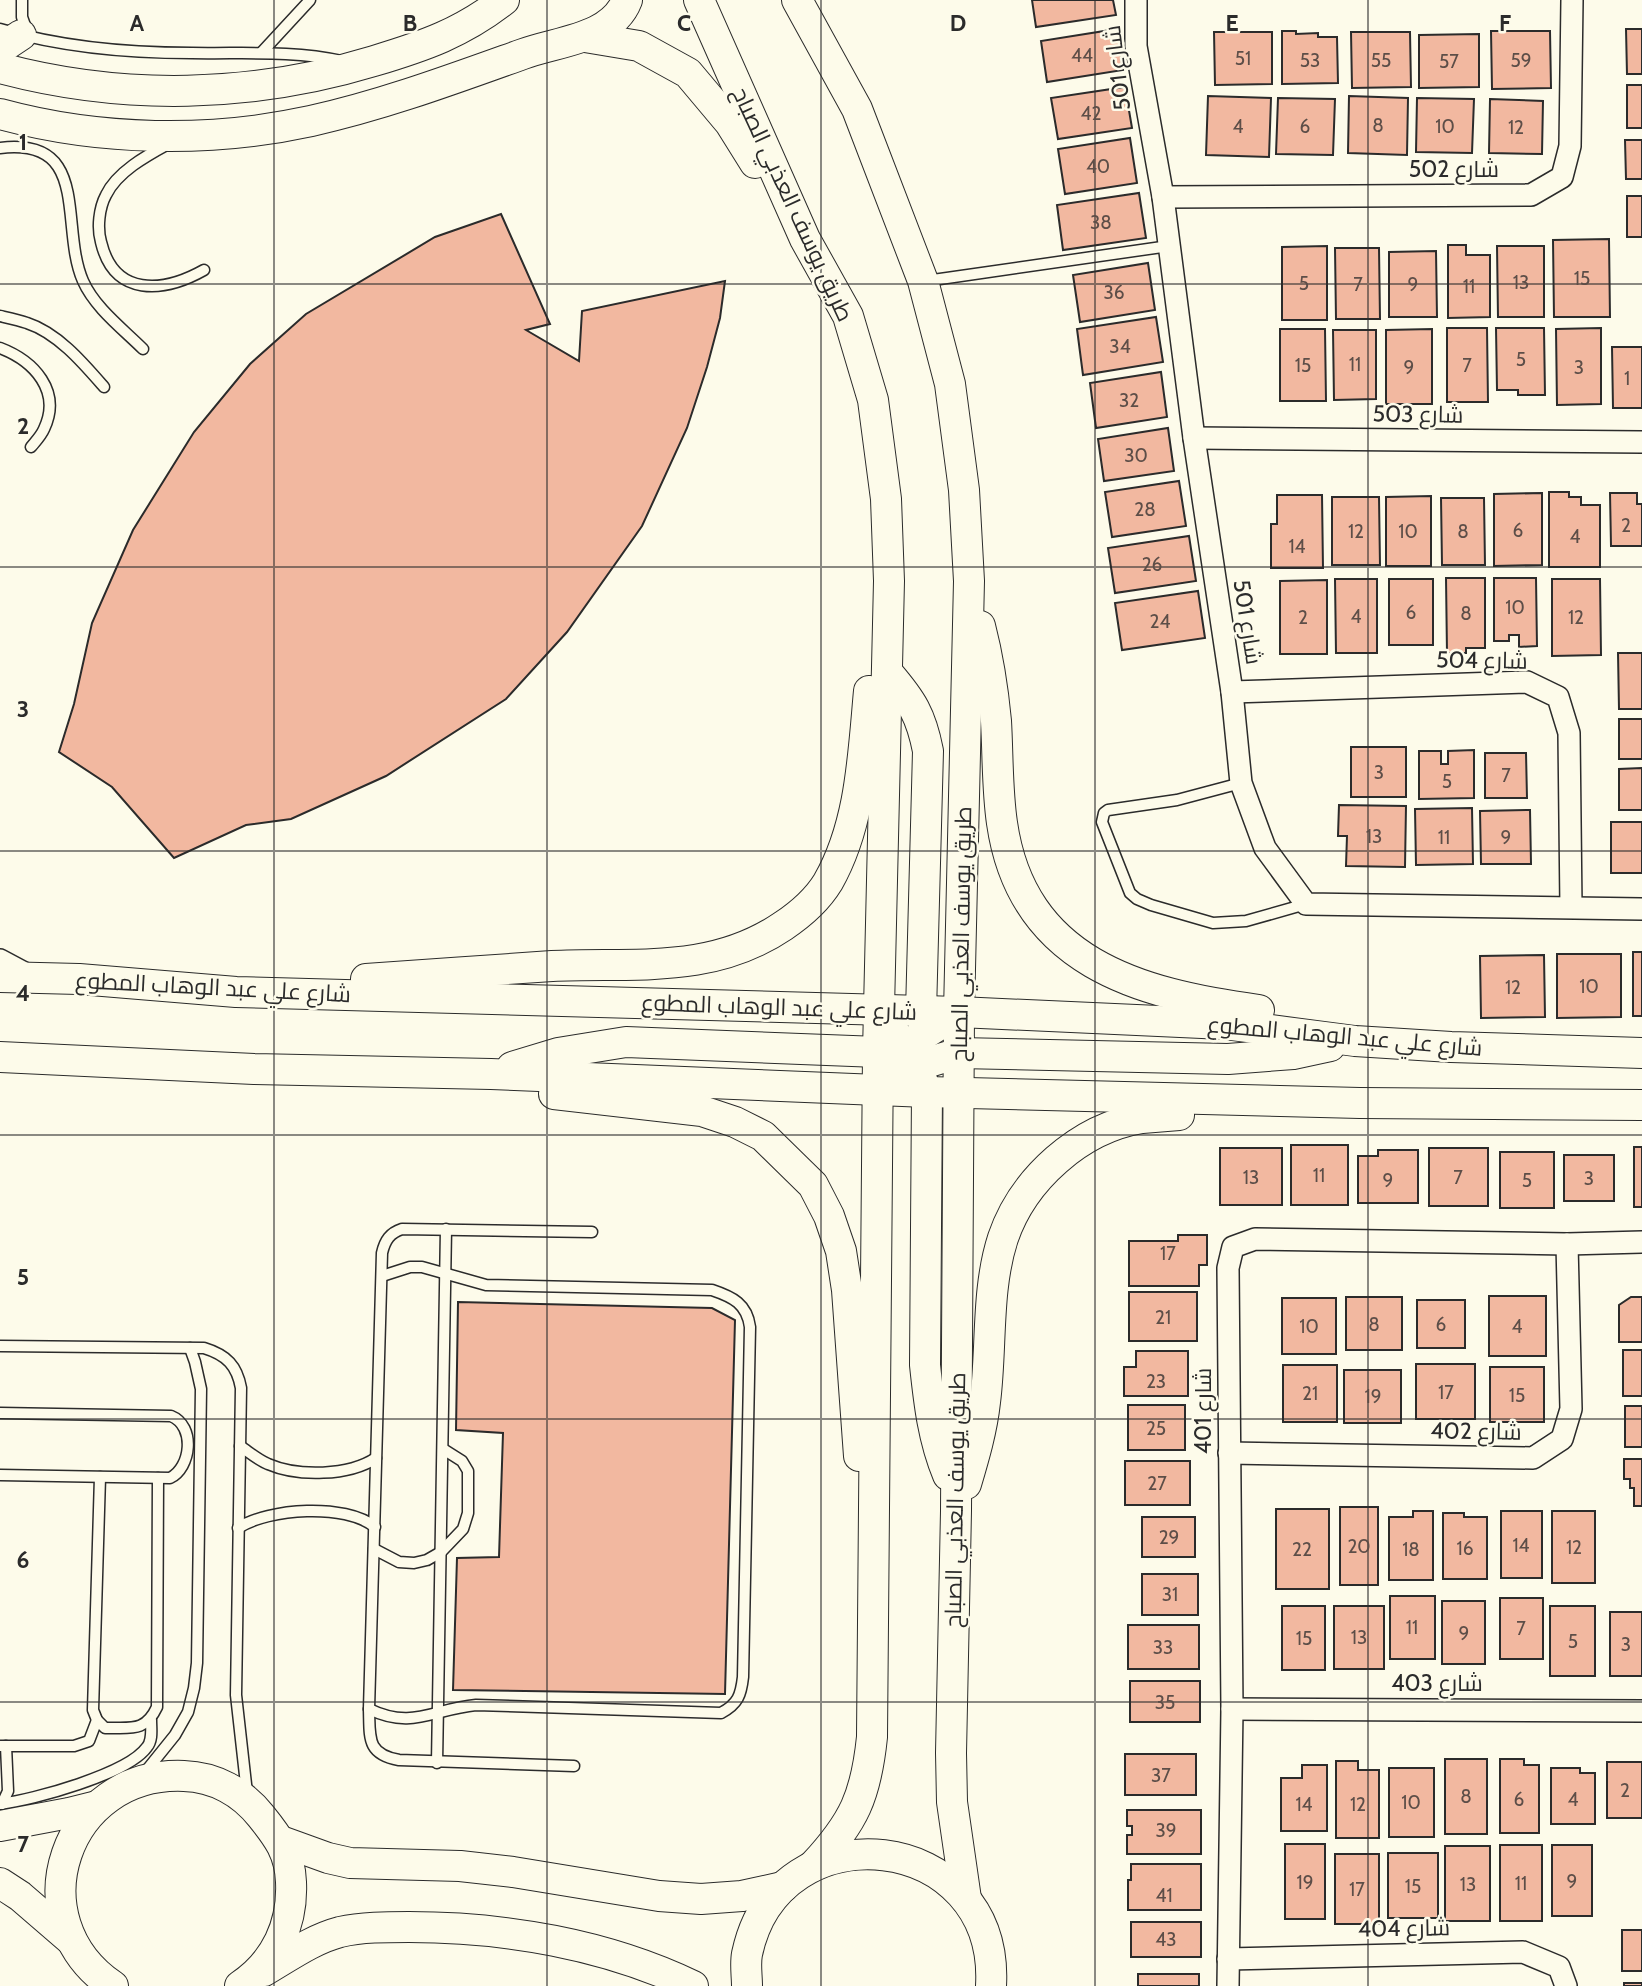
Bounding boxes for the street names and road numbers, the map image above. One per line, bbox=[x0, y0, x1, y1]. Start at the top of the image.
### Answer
street label: شارع 501 bbox=[1098, 24, 1138, 112]
street label: طريق يوسف العذبي الصباح bbox=[723, 82, 860, 328]
street label: شارع 502 bbox=[1409, 155, 1499, 185]
street label: شارع 503 bbox=[1372, 399, 1464, 431]
street label: شارع 501 bbox=[1225, 577, 1269, 667]
street label: شارع 504 bbox=[1436, 645, 1528, 677]
street label: طريق يوسف العذبي الصباح bbox=[945, 806, 981, 1062]
street label: شارع علي عبد الوهاب المطوع bbox=[74, 966, 352, 1012]
street label: شارع علي عبد الوهاب المطوع bbox=[640, 988, 917, 1030]
street label: شارع علي عبد الوهاب المطوع bbox=[1206, 1010, 1484, 1066]
street label: شارع 401 bbox=[1189, 1368, 1219, 1454]
street label: طريق يوسف العذبي الصباح bbox=[939, 1372, 975, 1628]
street label: شارع 402 bbox=[1430, 1416, 1522, 1448]
street label: شارع 403 bbox=[1391, 1669, 1483, 1699]
street label: شارع 404 bbox=[1358, 1913, 1450, 1945]

